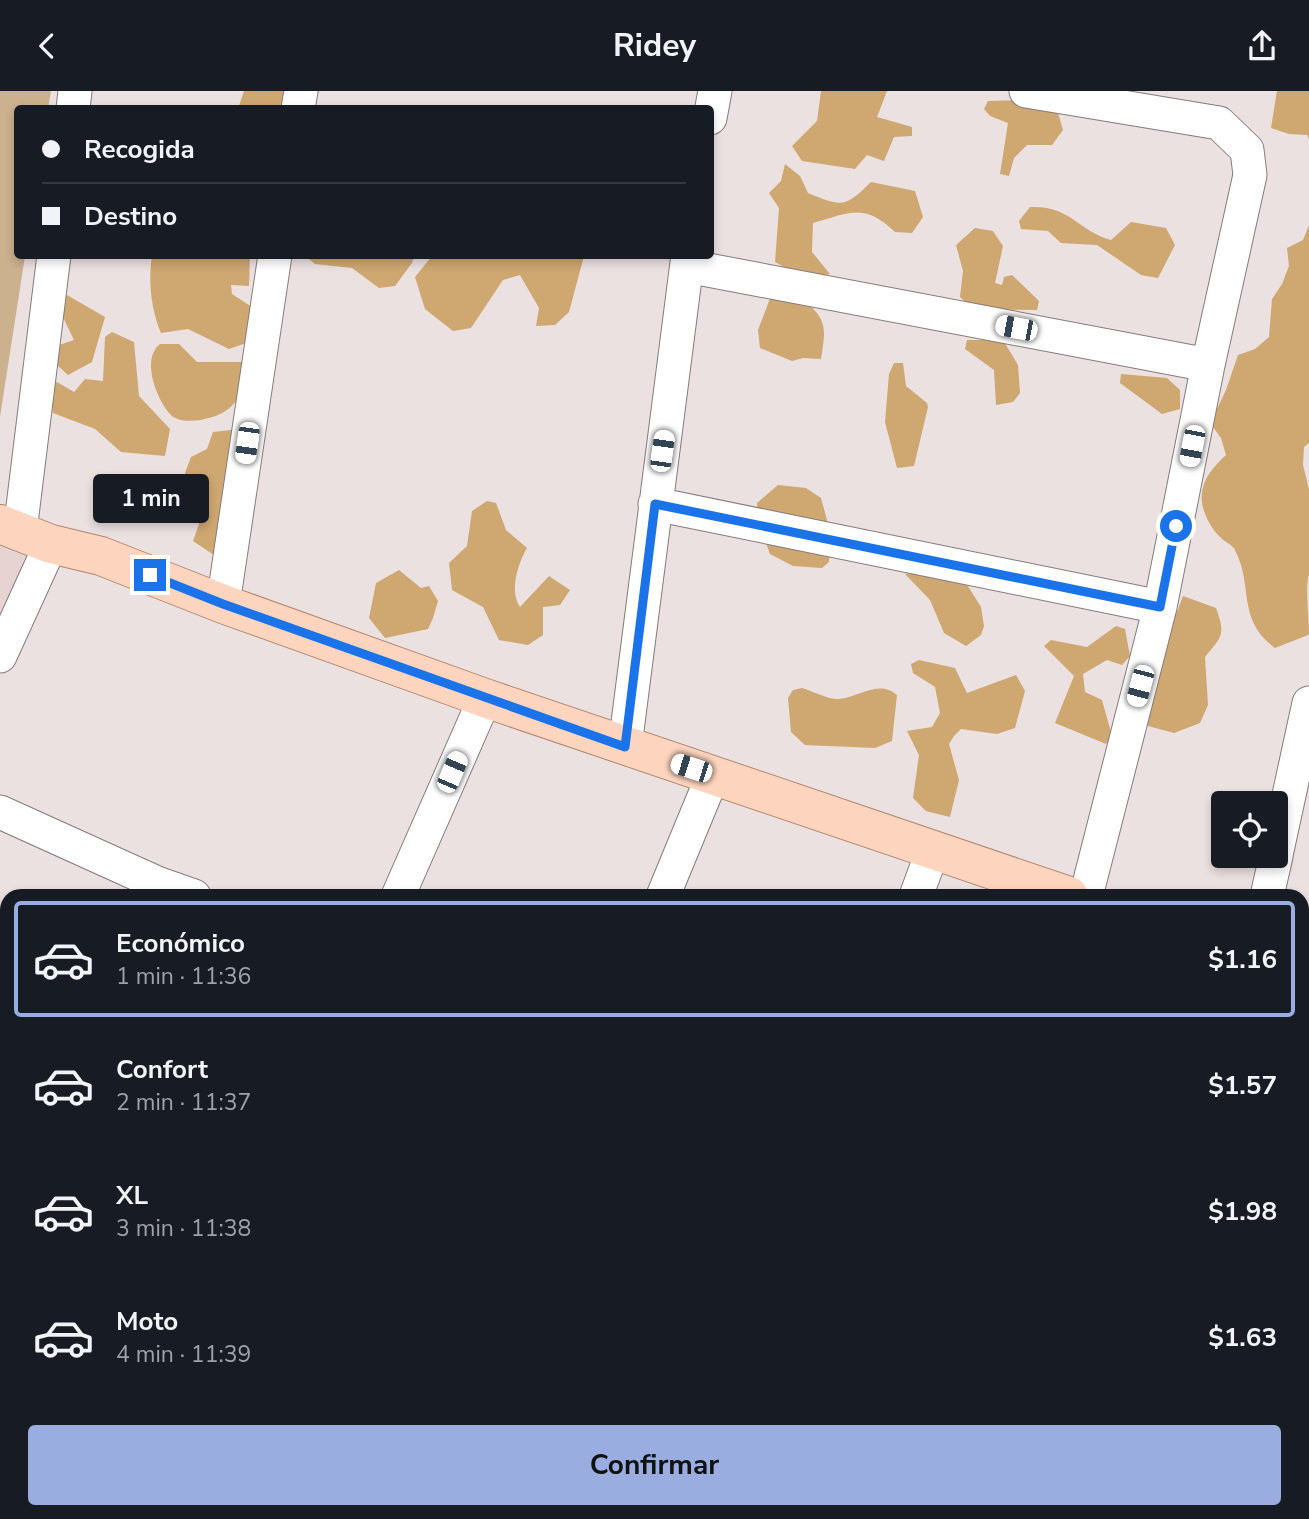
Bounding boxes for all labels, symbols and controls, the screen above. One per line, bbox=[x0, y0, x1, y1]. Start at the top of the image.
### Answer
text: Ridey bbox=[613, 24, 696, 67]
icon: back bbox=[28, 27, 66, 65]
icon: share bbox=[1243, 27, 1281, 65]
text: Recogida bbox=[84, 132, 195, 167]
text: Destino bbox=[84, 199, 177, 234]
car bbox=[994, 314, 1039, 342]
car bbox=[234, 421, 261, 465]
car bbox=[1178, 423, 1207, 469]
car bbox=[649, 429, 676, 473]
callout: 1 min bbox=[92, 473, 208, 523]
text: 1 min bbox=[121, 483, 181, 514]
route start bbox=[1160, 510, 1192, 542]
route end bbox=[134, 559, 166, 591]
car bbox=[1125, 663, 1156, 709]
car bbox=[435, 749, 470, 795]
car bbox=[668, 752, 715, 784]
map controls bbox=[1211, 791, 1288, 868]
button: locate bbox=[1211, 791, 1288, 868]
text: Económico bbox=[116, 926, 245, 961]
icon: car bbox=[32, 928, 95, 991]
text: $1.16 bbox=[1208, 942, 1277, 977]
text: 1 min · 11:36 bbox=[116, 961, 251, 992]
text: Confort bbox=[116, 1052, 208, 1087]
icon: car bbox=[32, 1054, 95, 1117]
text: $1.57 bbox=[1208, 1068, 1277, 1103]
text: 2 min · 11:37 bbox=[116, 1087, 251, 1118]
text: XL bbox=[116, 1178, 148, 1213]
icon: car bbox=[32, 1180, 95, 1243]
text: $1.98 bbox=[1208, 1194, 1277, 1229]
text: 3 min · 11:38 bbox=[116, 1213, 251, 1244]
text: Moto bbox=[116, 1304, 178, 1339]
icon: car bbox=[32, 1306, 95, 1369]
text: $1.63 bbox=[1208, 1320, 1277, 1355]
text: 4 min · 11:39 bbox=[116, 1339, 251, 1370]
button: Confirmar bbox=[28, 1425, 1281, 1505]

